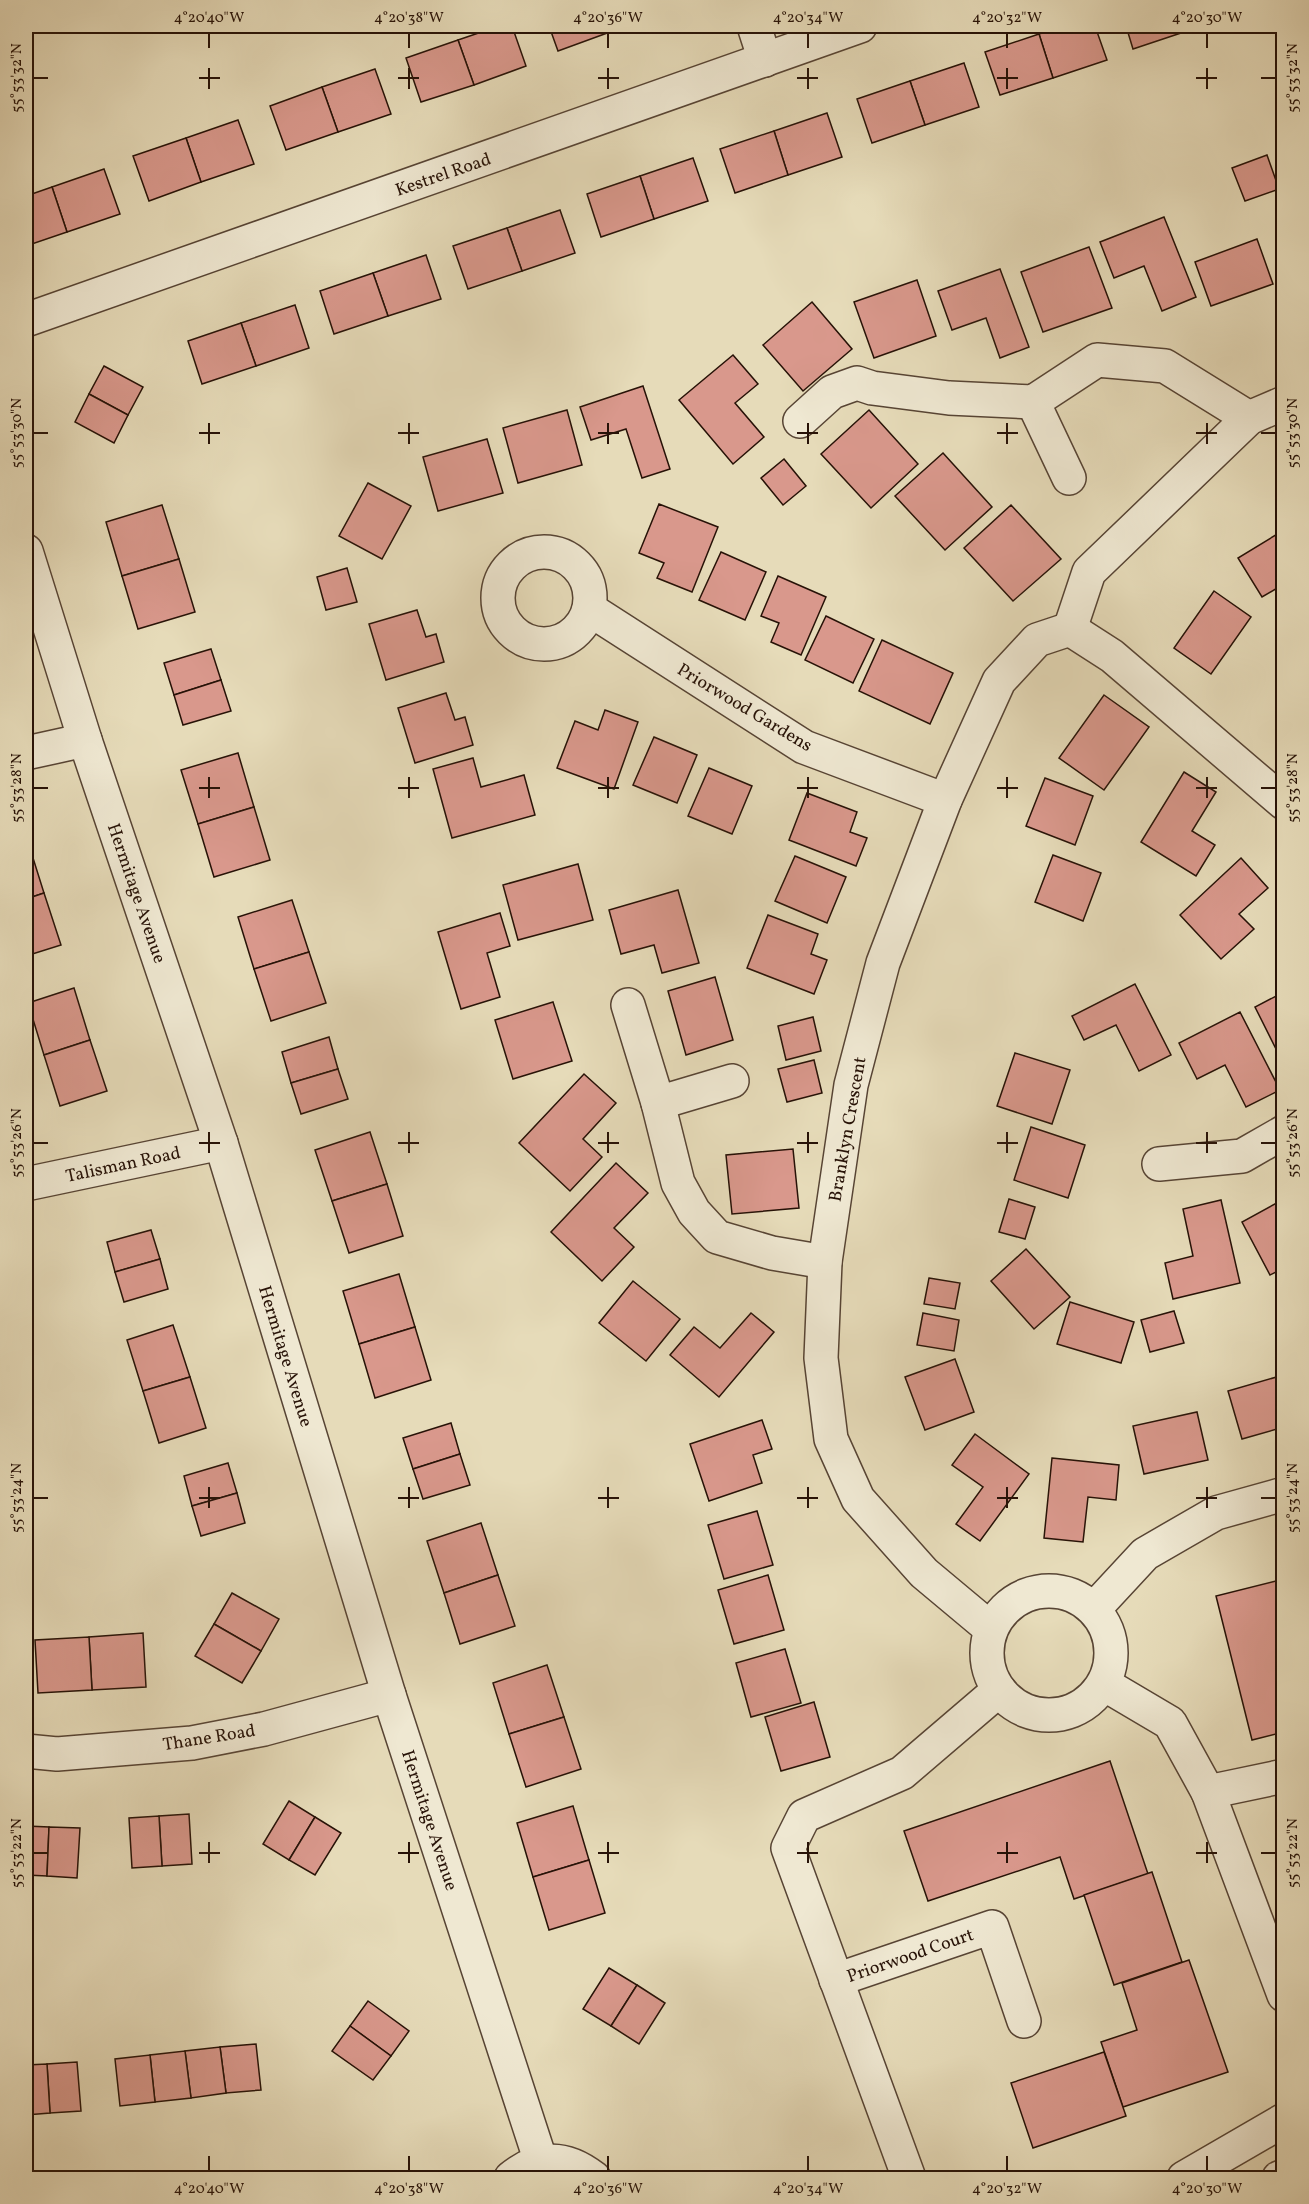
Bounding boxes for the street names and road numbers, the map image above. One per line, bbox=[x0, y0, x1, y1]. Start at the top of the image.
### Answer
street label: Kestrel Road bbox=[392, 147, 495, 203]
street label: Priorwood Gardens bbox=[672, 658, 817, 759]
street label: Hermitage Avenue bbox=[100, 820, 171, 967]
street label: Branklyn Crescent bbox=[823, 1055, 874, 1204]
street label: Talisman Road bbox=[64, 1141, 183, 1190]
street label: Hermitage Avenue bbox=[251, 1283, 318, 1430]
street label: Thane Road bbox=[161, 1719, 257, 1758]
street label: Hermitage Avenue bbox=[394, 1747, 463, 1894]
street label: Priorwood Court bbox=[844, 1923, 977, 1990]

